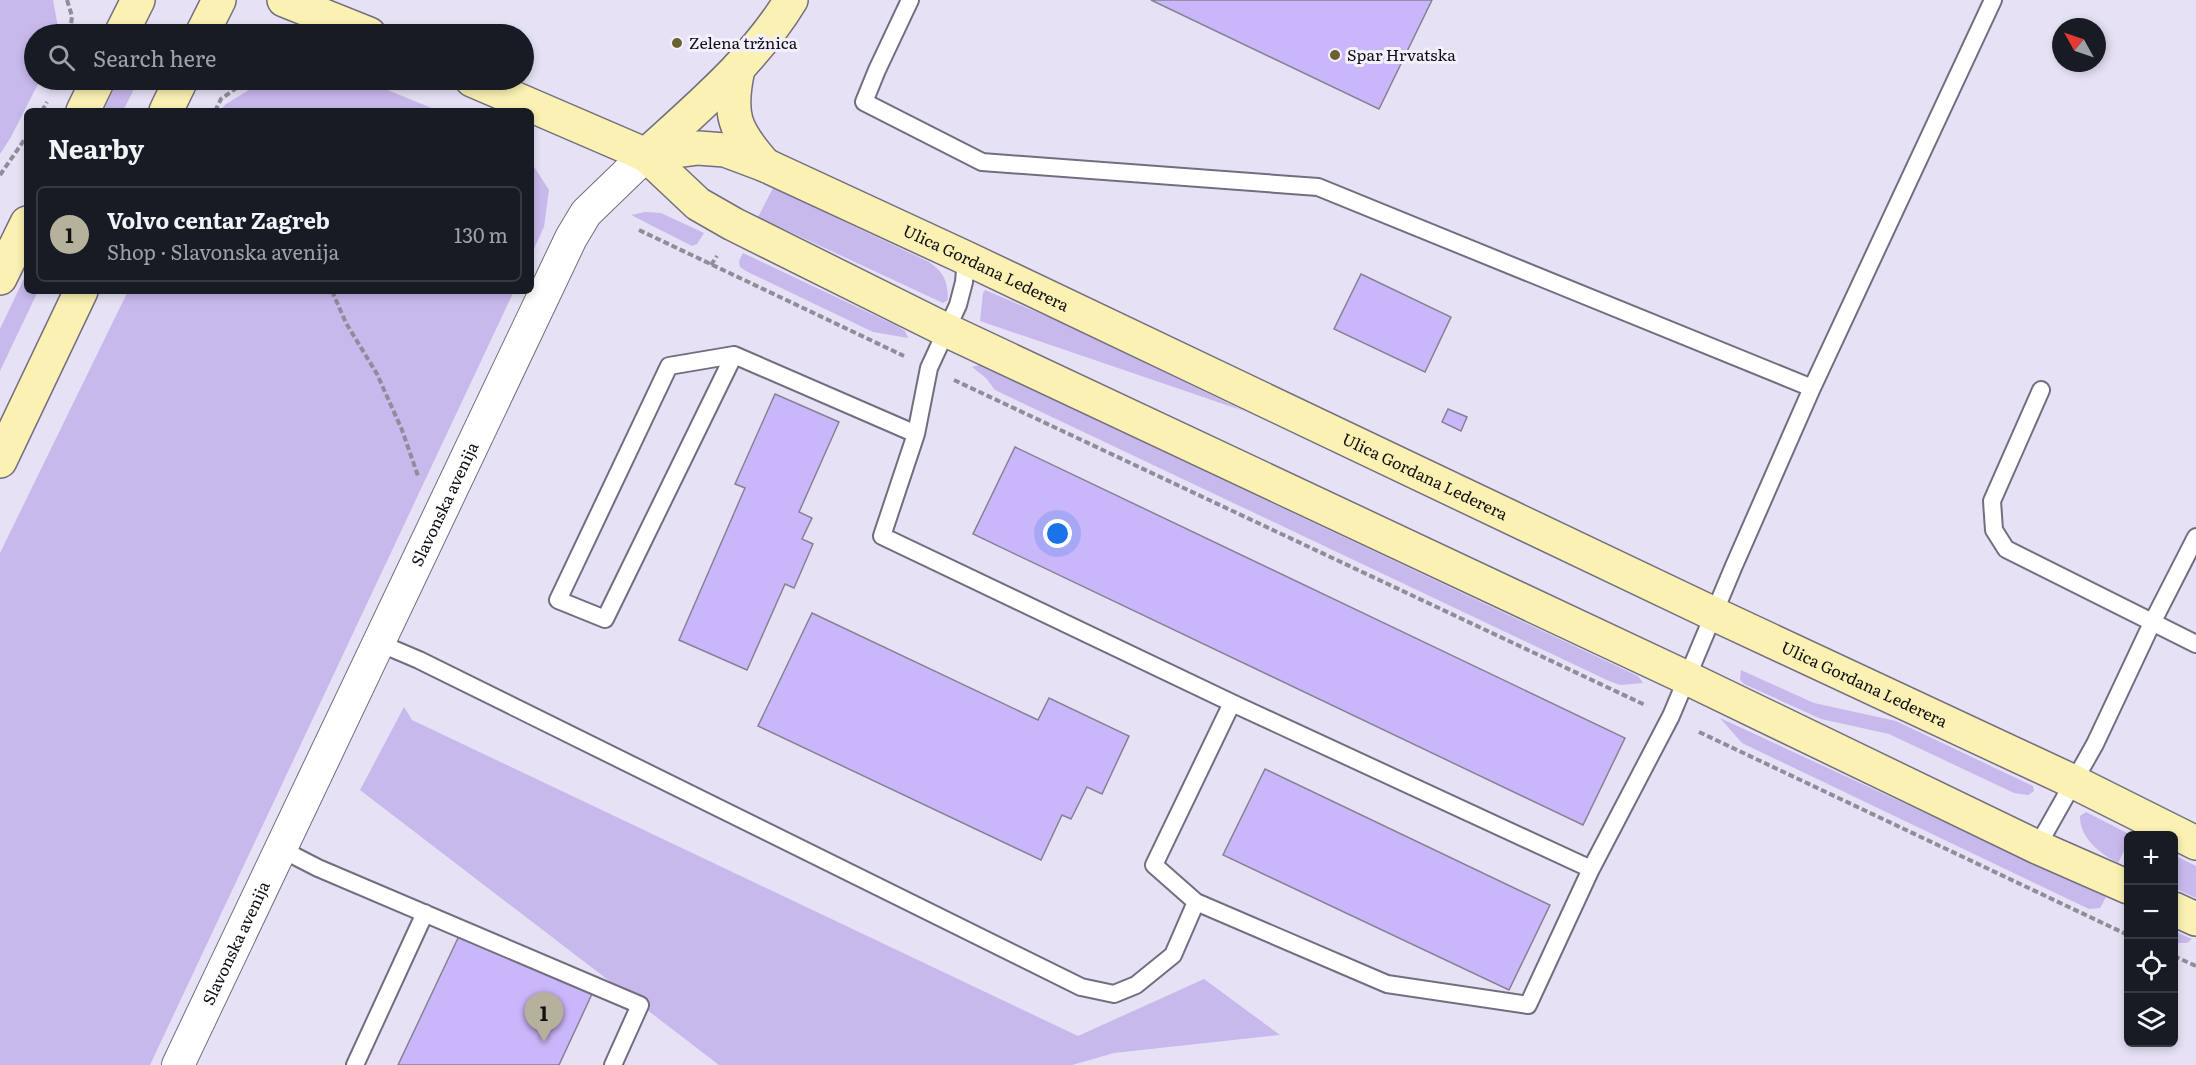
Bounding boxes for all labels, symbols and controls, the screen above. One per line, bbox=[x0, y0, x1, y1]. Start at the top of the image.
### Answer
north arrow bbox=[2052, 18, 2106, 72]
search box bbox=[24, 24, 534, 90]
place label: Zelena tržnica bbox=[689, 30, 798, 54]
marker: Zelena tržnica bbox=[670, 36, 684, 50]
icon: search bbox=[45, 41, 78, 74]
text: Search here bbox=[93, 41, 216, 74]
place label: Spar Hrvatska bbox=[1347, 42, 1456, 66]
marker: Spar Hrvatska bbox=[1328, 48, 1342, 62]
text: Nearby bbox=[48, 128, 144, 167]
text: Volvo centar Zagreb bbox=[107, 203, 330, 236]
street label: Ulica Gordana Lederera bbox=[899, 218, 1074, 317]
text: 1 bbox=[65, 219, 74, 249]
text: 130 m bbox=[454, 219, 508, 249]
text: Shop · Slavonska avenija bbox=[107, 236, 339, 266]
street label: Ulica Gordana Lederera bbox=[1339, 426, 1513, 525]
street label: Slavonska avenija bbox=[404, 437, 484, 570]
your location bbox=[1043, 519, 1072, 548]
street label: Ulica Gordana Lederera bbox=[1778, 634, 1952, 733]
map controls bbox=[2124, 831, 2178, 1047]
button: + bbox=[2124, 831, 2178, 885]
street label: Slavonska avenija bbox=[195, 876, 275, 1009]
button: − bbox=[2124, 885, 2178, 939]
button: locate bbox=[2124, 939, 2178, 993]
pin: 1 bbox=[524, 992, 564, 1042]
button: layers bbox=[2124, 993, 2178, 1047]

